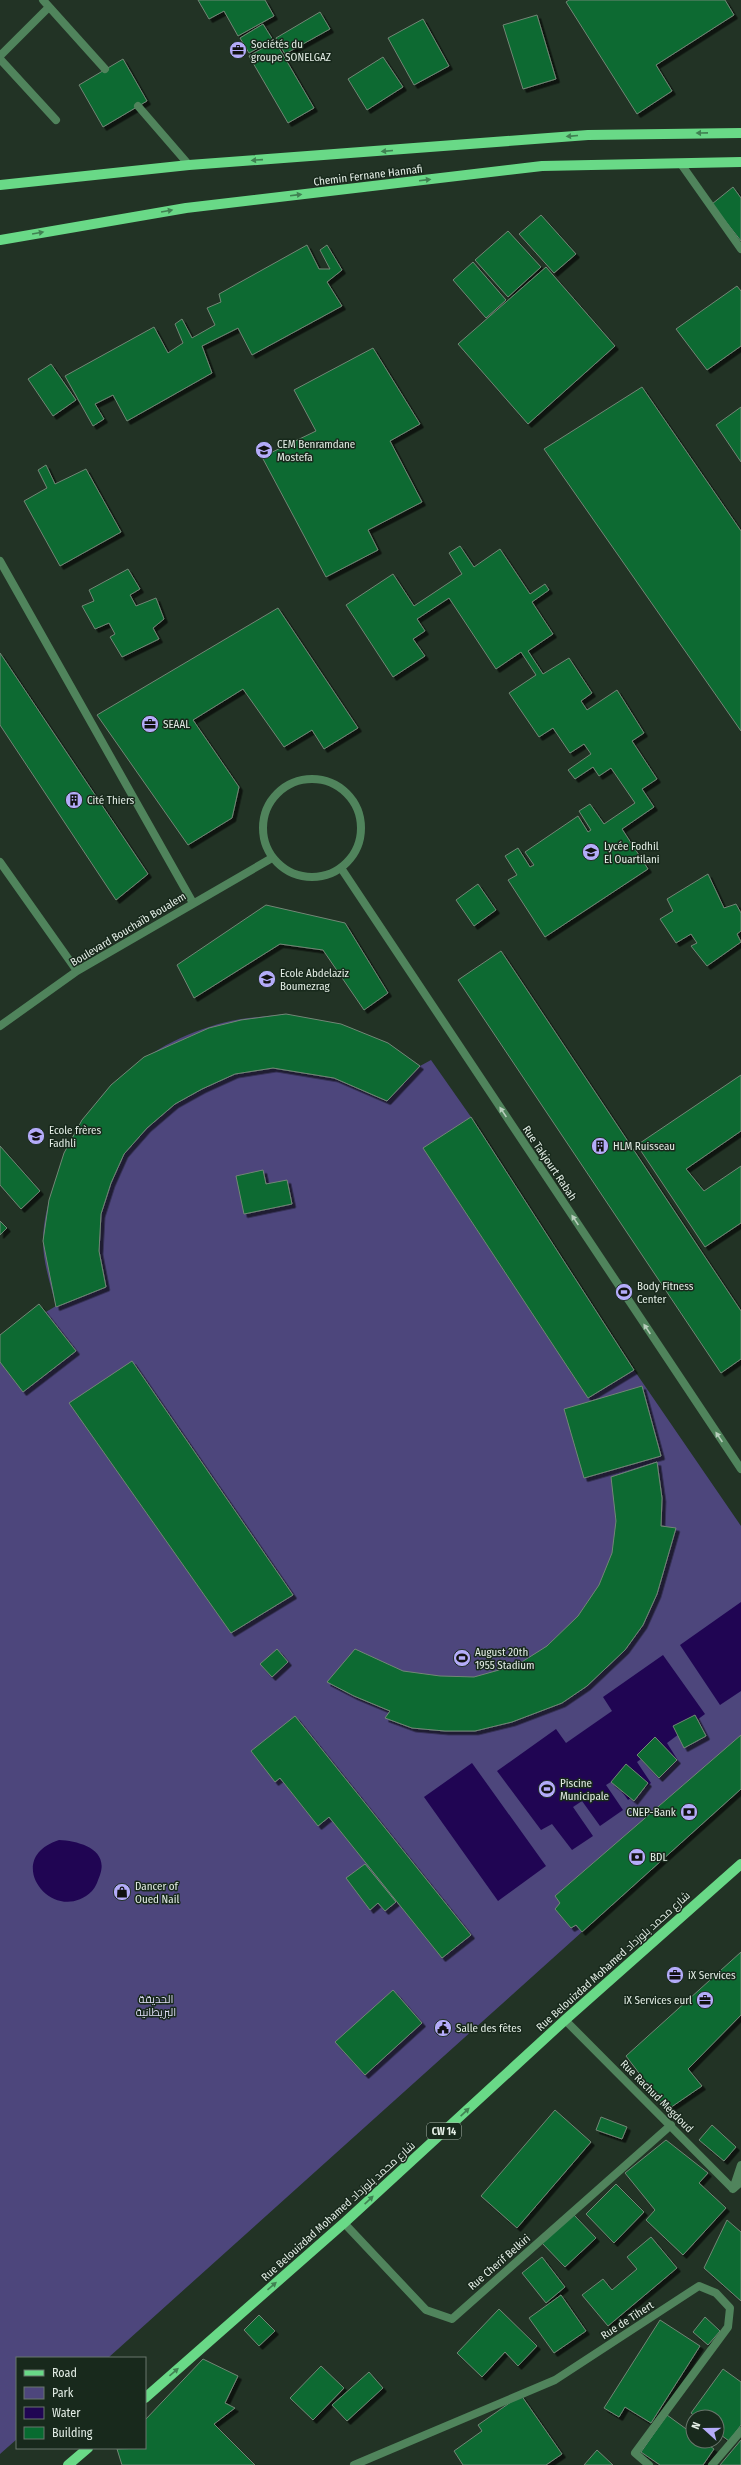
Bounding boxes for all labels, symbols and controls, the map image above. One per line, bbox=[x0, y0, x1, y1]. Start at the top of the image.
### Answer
place label: Sociétés du groupe SONELGAZ bbox=[251, 38, 331, 64]
office icon: Sociétés du groupe SONELGAZ bbox=[228, 40, 248, 60]
one-way arrow bbox=[696, 130, 708, 137]
one-way arrow bbox=[566, 133, 578, 139]
one-way arrow bbox=[381, 148, 393, 154]
one-way arrow bbox=[251, 157, 263, 164]
street label: Chemin Fernane Hannafi bbox=[313, 162, 423, 189]
one-way arrow bbox=[419, 177, 431, 183]
one-way arrow bbox=[290, 192, 302, 198]
one-way arrow bbox=[161, 208, 173, 214]
one-way arrow bbox=[32, 230, 45, 236]
place label: CEM Benramdane Mostefa bbox=[277, 438, 355, 464]
school or university icon: CEM Benramdane Mostefa bbox=[254, 440, 274, 460]
office icon: SEAAL bbox=[140, 714, 160, 734]
place label: SEAAL bbox=[163, 718, 190, 731]
building icon: Cité Thiers bbox=[64, 790, 84, 810]
place label: Cité Thiers bbox=[87, 794, 135, 807]
place label: Lycée Fodhil El Ouartilani bbox=[604, 840, 660, 866]
school or university icon: Lycée Fodhil El Ouartilani bbox=[581, 842, 601, 862]
street label: Boulevard Bouchaïb Boualem bbox=[68, 890, 188, 969]
place label: Ecole Abdelaziz Boumezrag bbox=[280, 967, 349, 993]
school or university icon: Ecole Abdelaziz Boumezrag bbox=[257, 969, 277, 989]
one-way arrow bbox=[499, 1107, 507, 1117]
street label: Rue Takjourt Rabah bbox=[520, 1123, 579, 1203]
place label: Ecole frères Fadhli bbox=[49, 1124, 101, 1150]
school or university icon: Ecole frères Fadhli bbox=[26, 1126, 46, 1146]
building icon: HLM Ruisseau bbox=[590, 1136, 610, 1156]
place label: HLM Ruisseau bbox=[613, 1140, 675, 1153]
one-way arrow bbox=[572, 1214, 579, 1226]
place label: Body Fitness Center bbox=[637, 1280, 694, 1306]
sports icon: Body Fitness Center bbox=[614, 1282, 634, 1302]
one-way arrow bbox=[644, 1323, 651, 1334]
one-way arrow bbox=[716, 1431, 723, 1443]
place label: August 20th 1955 Stadium bbox=[475, 1646, 535, 1672]
sports icon: August 20th 1955 Stadium bbox=[452, 1648, 472, 1668]
place label: Piscine Municipale bbox=[560, 1777, 609, 1803]
sports icon: Piscine Municipale bbox=[537, 1779, 557, 1799]
bank icon: CNEP-Bank bbox=[679, 1802, 699, 1822]
place label: CNEP-Bank bbox=[627, 1806, 677, 1819]
bank icon: BDL bbox=[627, 1847, 647, 1867]
place label: BDL bbox=[650, 1851, 667, 1864]
place label: Dancer of Oued Nail bbox=[135, 1880, 179, 1906]
shop icon: Dancer of Oued Nail bbox=[112, 1882, 132, 1902]
street label: Rue Belouizdad Mohamed شارع محمد بلوزداد bbox=[534, 1889, 693, 2035]
office icon: iX Services bbox=[665, 1965, 685, 1985]
place label: iX Services bbox=[688, 1969, 736, 1982]
office icon: iX Services eurl bbox=[695, 1990, 715, 2010]
park label: الحديقة البريطانية bbox=[136, 1993, 176, 2019]
place label: iX Services eurl bbox=[624, 1994, 692, 2007]
public building icon: Salle des fêtes bbox=[433, 2018, 453, 2038]
place label: Salle des fêtes bbox=[456, 2022, 522, 2035]
street label: Rue Rachud Megdoud bbox=[618, 2057, 696, 2135]
one-way arrow bbox=[460, 2107, 470, 2116]
road number: CW 14 bbox=[427, 2123, 461, 2139]
street label: Rue Belouizdad Mohamed شارع محمد بلوزداد bbox=[259, 2139, 418, 2285]
one-way arrow bbox=[364, 2195, 374, 2204]
street label: Rue Cherif Belkiri bbox=[466, 2232, 533, 2293]
one-way arrow bbox=[267, 2281, 277, 2291]
street label: Rue de Tihert bbox=[598, 2298, 656, 2342]
legend bbox=[16, 2357, 146, 2449]
text: Road bbox=[52, 2366, 77, 2380]
one-way arrow bbox=[169, 2367, 180, 2376]
text: Park bbox=[52, 2386, 74, 2400]
text: Water bbox=[52, 2406, 81, 2420]
north arrow bbox=[685, 2409, 725, 2449]
text: N bbox=[689, 2420, 703, 2431]
text: Building bbox=[52, 2426, 93, 2440]

